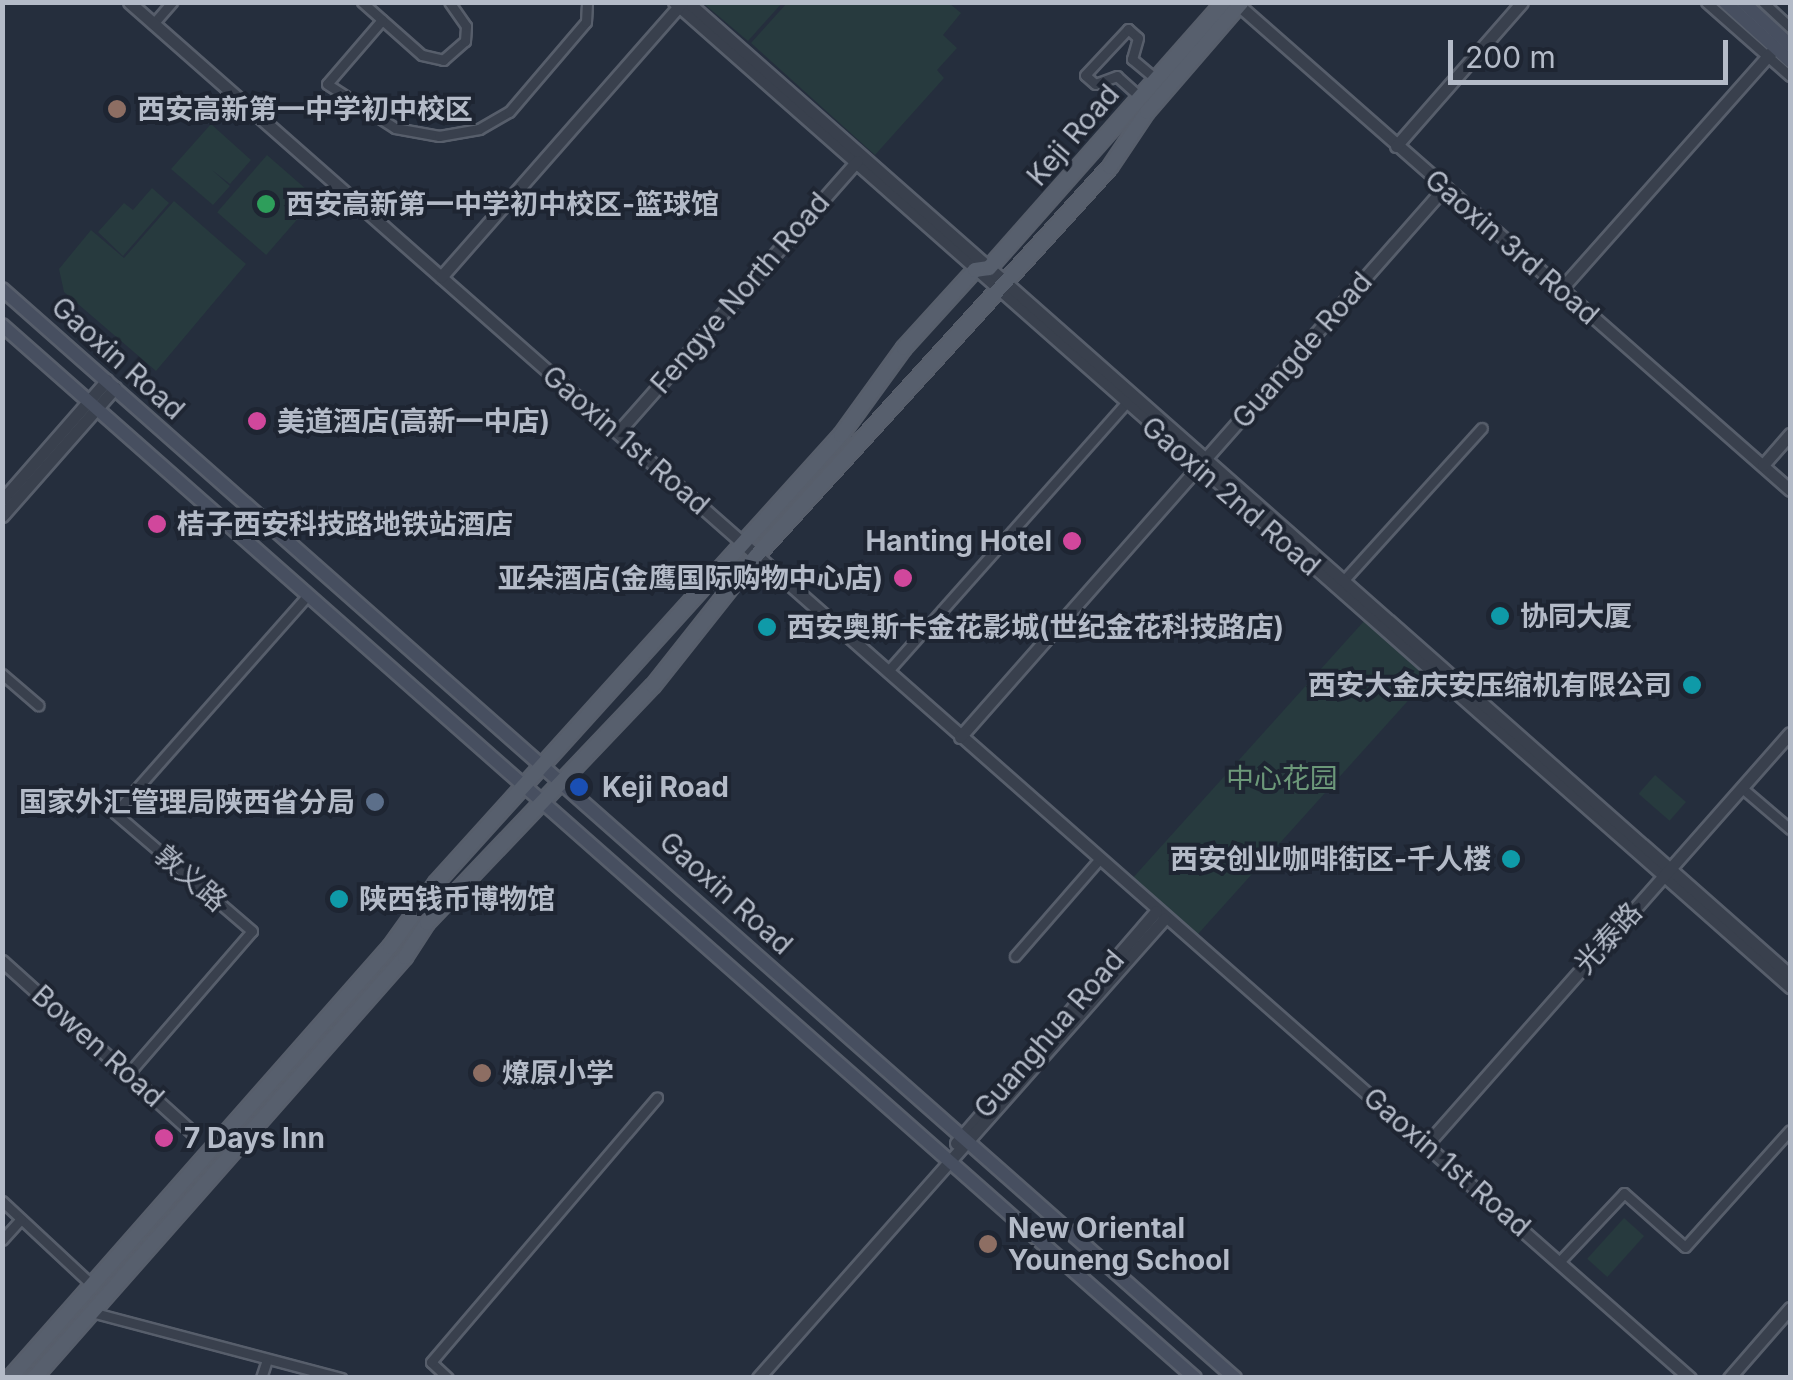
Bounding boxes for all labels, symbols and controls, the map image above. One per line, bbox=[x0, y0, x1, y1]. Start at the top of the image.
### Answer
scale bar bbox=[1453, 20, 1733, 82]
text: 200 m bbox=[1465, 39, 1556, 75]
street label: Keji Road bbox=[1020, 78, 1126, 192]
place label: 西安高新第一中学初中校区 bbox=[137, 92, 473, 126]
marker: 西安高新第一中学初中校区 bbox=[106, 98, 128, 120]
street label: Gaoxin 3rd Road bbox=[1418, 162, 1606, 332]
street label: Fengye North Road bbox=[644, 186, 836, 400]
place label: 西安高新第一中学初中校区-篮球馆 bbox=[286, 187, 719, 221]
marker: 西安高新第一中学初中校区-篮球馆 bbox=[255, 193, 277, 215]
street label: Guangde Road bbox=[1225, 265, 1379, 435]
street label: Gaoxin Road bbox=[45, 290, 191, 426]
street label: Gaoxin 1st Road bbox=[536, 358, 716, 522]
place label: 美道酒店(高新一中店) bbox=[277, 404, 550, 438]
street label: Gaoxin 2nd Road bbox=[1135, 409, 1327, 583]
marker: 美道酒店(高新一中店) bbox=[246, 410, 268, 432]
place label: 桔子西安科技路地铁站酒店 bbox=[177, 507, 513, 541]
marker: 桔子西安科技路地铁站酒店 bbox=[146, 513, 168, 535]
place label: Hanting Hotel bbox=[865, 524, 1052, 558]
marker: Hanting Hotel bbox=[1061, 530, 1083, 552]
place label: 亚朵酒店(金鹰国际购物中心店) bbox=[498, 561, 883, 595]
marker: 亚朵酒店(金鹰国际购物中心店) bbox=[892, 567, 914, 589]
place label: 协同大厦 bbox=[1520, 599, 1632, 633]
marker: 协同大厦 bbox=[1489, 605, 1511, 627]
place label: 西安奥斯卡金花影城(世纪金花科技路店) bbox=[787, 610, 1284, 644]
marker: 西安奥斯卡金花影城(世纪金花科技路店) bbox=[756, 616, 778, 638]
place label: 西安大金庆安压缩机有限公司 bbox=[1308, 668, 1672, 702]
marker: 西安大金庆安压缩机有限公司 bbox=[1681, 674, 1703, 696]
park label: 中心花园 bbox=[1226, 761, 1338, 795]
place label: Keji Road bbox=[602, 770, 729, 804]
marker: Keji Road bbox=[566, 774, 592, 800]
place label: 国家外汇管理局陕西省分局 bbox=[19, 785, 355, 819]
marker: 国家外汇管理局陕西省分局 bbox=[364, 791, 386, 813]
street label: Gaoxin Road bbox=[653, 825, 799, 961]
street label: 敦义路 bbox=[148, 838, 234, 918]
place label: 西安创业咖啡街区-千人楼 bbox=[1170, 842, 1491, 876]
marker: 西安创业咖啡街区-千人楼 bbox=[1500, 848, 1522, 870]
place label: 陕西钱币博物馆 bbox=[359, 882, 555, 916]
marker: 陕西钱币博物馆 bbox=[328, 888, 350, 910]
street label: 光泰路 bbox=[1567, 896, 1649, 980]
street label: Guanghua Road bbox=[967, 943, 1131, 1125]
street label: Bowen Road bbox=[25, 978, 171, 1114]
place label: 燎原小学 bbox=[502, 1056, 614, 1090]
marker: 燎原小学 bbox=[471, 1062, 493, 1084]
street label: Gaoxin 1st Road bbox=[1357, 1080, 1537, 1244]
place label: 7 Days Inn bbox=[184, 1121, 325, 1155]
marker: 7 Days Inn bbox=[153, 1127, 175, 1149]
place label: New Oriental Youneng School bbox=[1008, 1211, 1230, 1277]
marker: New Oriental Youneng School bbox=[977, 1233, 999, 1255]

